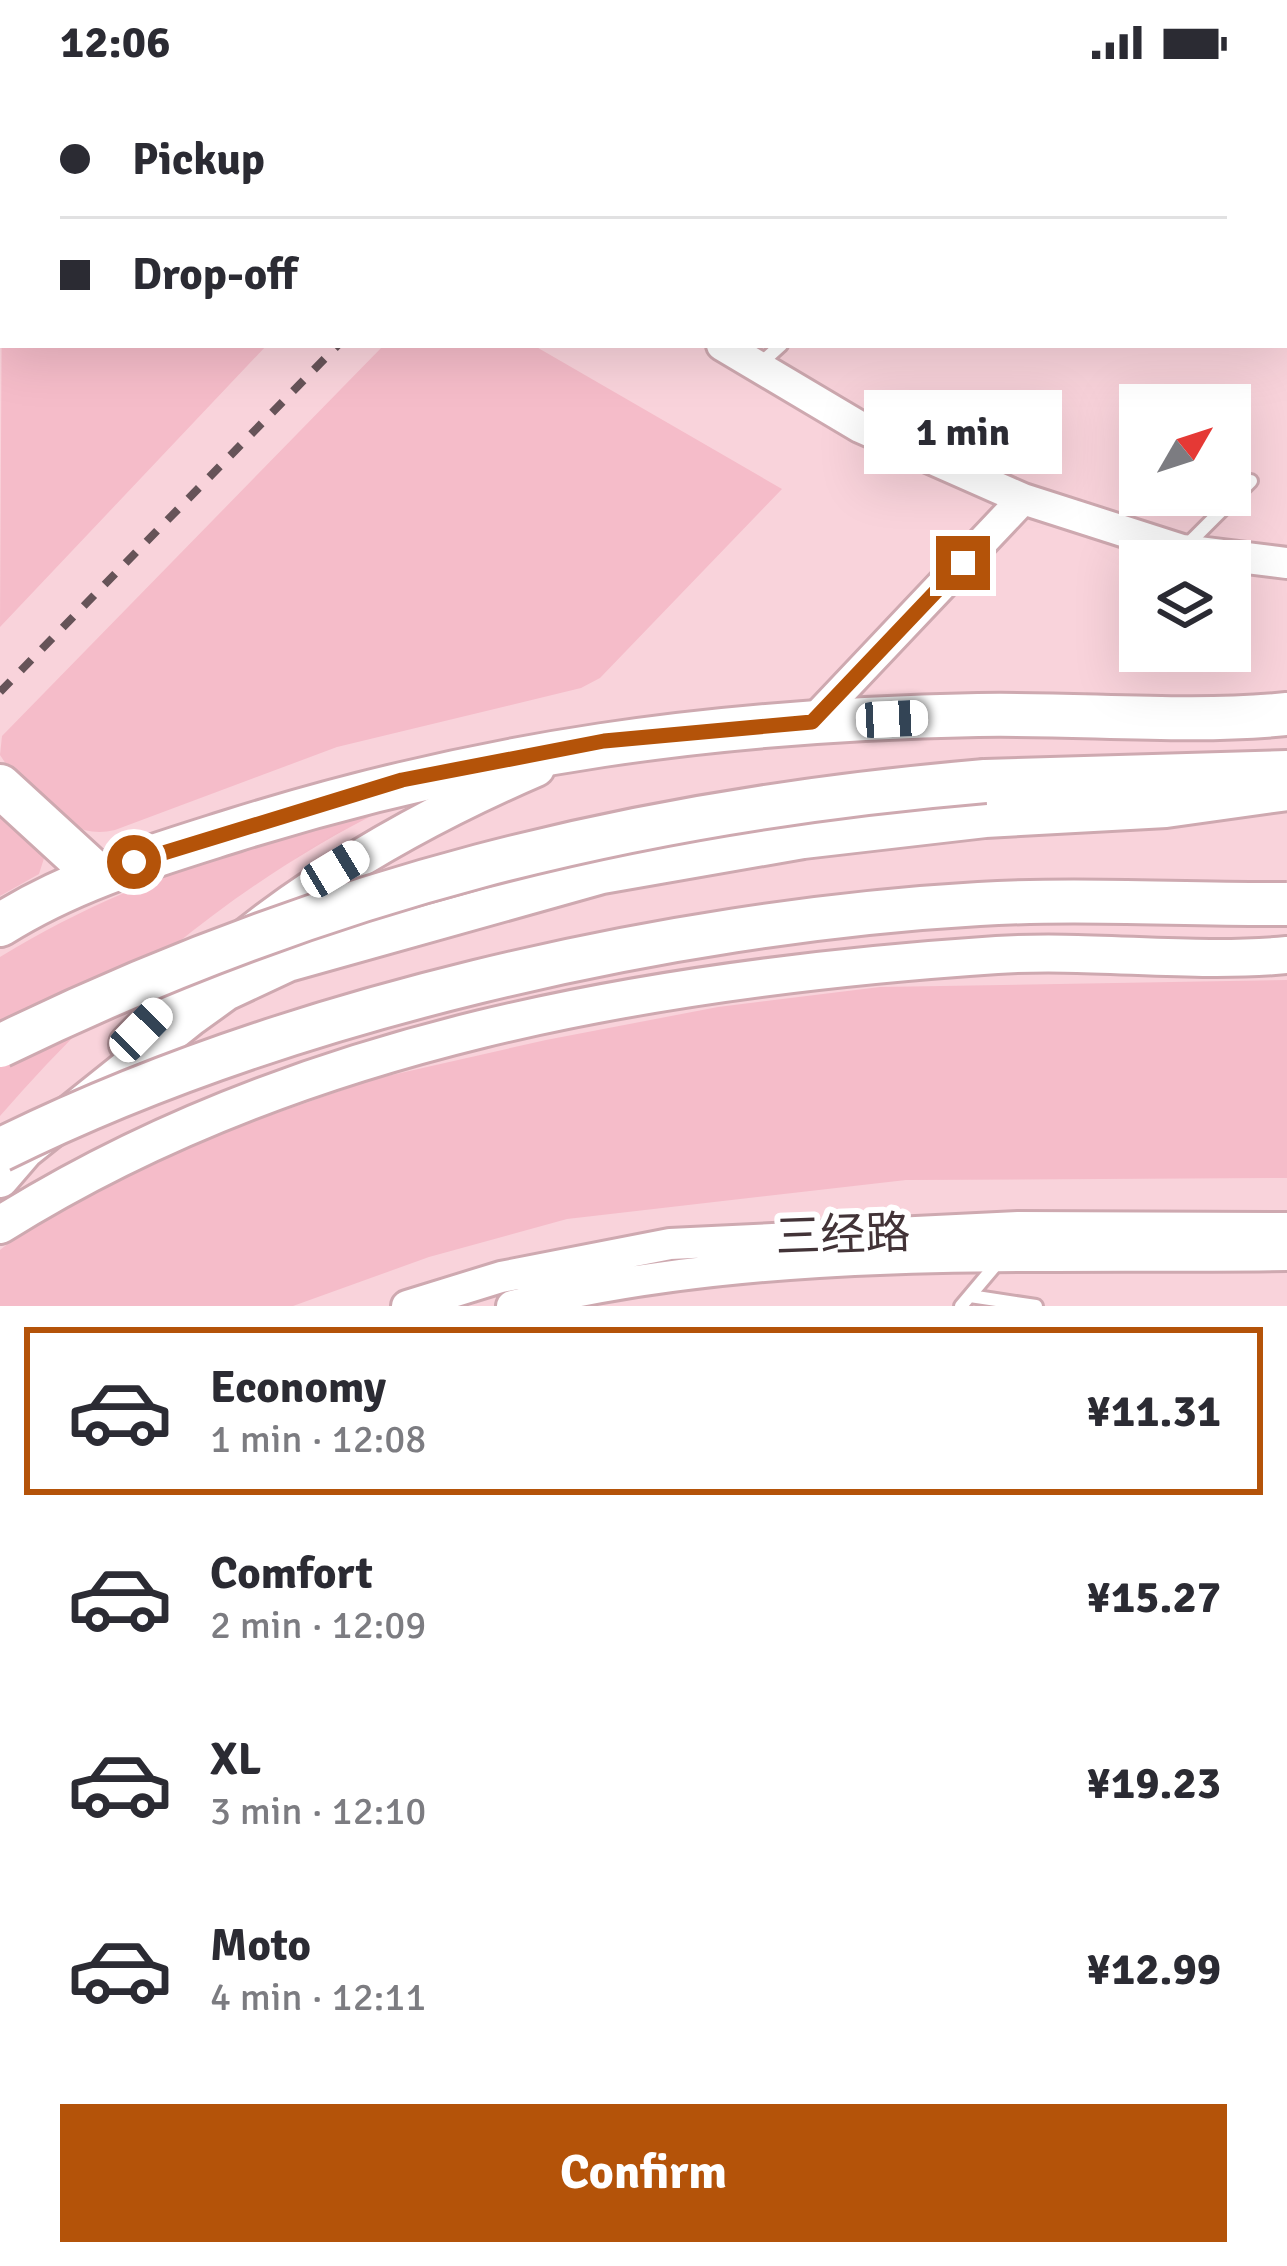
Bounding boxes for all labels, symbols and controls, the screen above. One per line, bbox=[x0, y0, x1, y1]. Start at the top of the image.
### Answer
text: 12:06 bbox=[60, 15, 170, 70]
text: Pickup bbox=[132, 132, 265, 187]
text: Drop-off bbox=[132, 247, 297, 302]
north arrow bbox=[1119, 384, 1251, 516]
map controls bbox=[1119, 384, 1251, 672]
callout: 1 min bbox=[864, 389, 1062, 473]
text: 1 min bbox=[916, 408, 1010, 456]
route end bbox=[936, 536, 990, 590]
button: layers bbox=[1119, 540, 1251, 672]
car bbox=[855, 699, 929, 739]
route start bbox=[107, 835, 161, 889]
car bbox=[295, 835, 375, 903]
car bbox=[103, 992, 179, 1068]
street label: 三经路 bbox=[775, 1206, 911, 1265]
icon: car bbox=[66, 1357, 174, 1465]
text: Economy bbox=[210, 1360, 386, 1415]
text: ¥11.31 bbox=[1087, 1384, 1221, 1439]
text: 1 min · 12:08 bbox=[210, 1415, 426, 1463]
icon: car bbox=[66, 1543, 174, 1651]
text: Comfort bbox=[210, 1546, 373, 1601]
text: ¥15.27 bbox=[1087, 1570, 1221, 1625]
text: 2 min · 12:09 bbox=[210, 1601, 426, 1649]
icon: car bbox=[66, 1729, 174, 1837]
text: XL bbox=[210, 1732, 261, 1787]
text: ¥19.23 bbox=[1087, 1756, 1221, 1811]
text: 3 min · 12:10 bbox=[210, 1787, 426, 1835]
icon: car bbox=[66, 1915, 174, 2023]
text: Moto bbox=[210, 1918, 311, 1973]
text: ¥12.99 bbox=[1087, 1942, 1221, 1997]
text: 4 min · 12:11 bbox=[210, 1973, 426, 2021]
button: Confirm bbox=[60, 2104, 1227, 2242]

